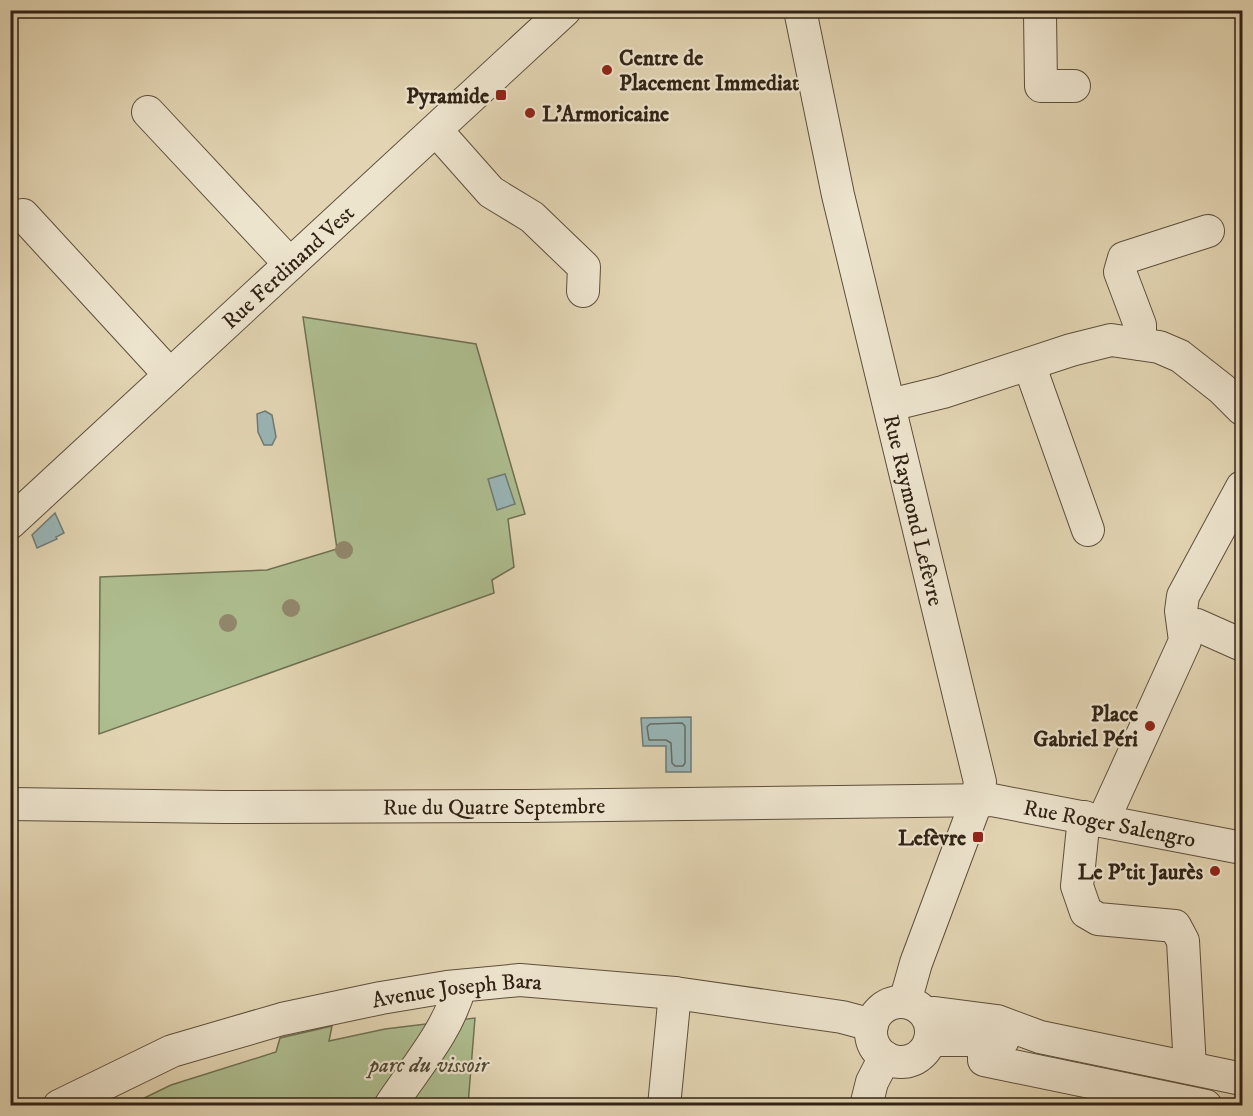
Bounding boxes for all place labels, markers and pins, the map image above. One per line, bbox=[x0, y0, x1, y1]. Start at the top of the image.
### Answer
place label: Centre de Placement Immediat bbox=[619, 45, 799, 97]
marker: Centre de Placement Immediat bbox=[600, 63, 614, 77]
place label: Pyramide bbox=[406, 83, 489, 110]
marker: Pyramide bbox=[494, 88, 508, 102]
place label: L'Armoricaine bbox=[542, 101, 669, 128]
marker: L'Armoricaine bbox=[523, 106, 537, 120]
place label: Place Gabriel Péri bbox=[1033, 701, 1138, 753]
marker: Place Gabriel Péri bbox=[1143, 719, 1157, 733]
place label: Lefèvre bbox=[898, 825, 966, 852]
marker: Lefèvre bbox=[971, 830, 985, 844]
place label: Le P’tit Jaurès bbox=[1078, 859, 1204, 886]
marker: Le P’tit Jaurès bbox=[1208, 864, 1222, 878]

